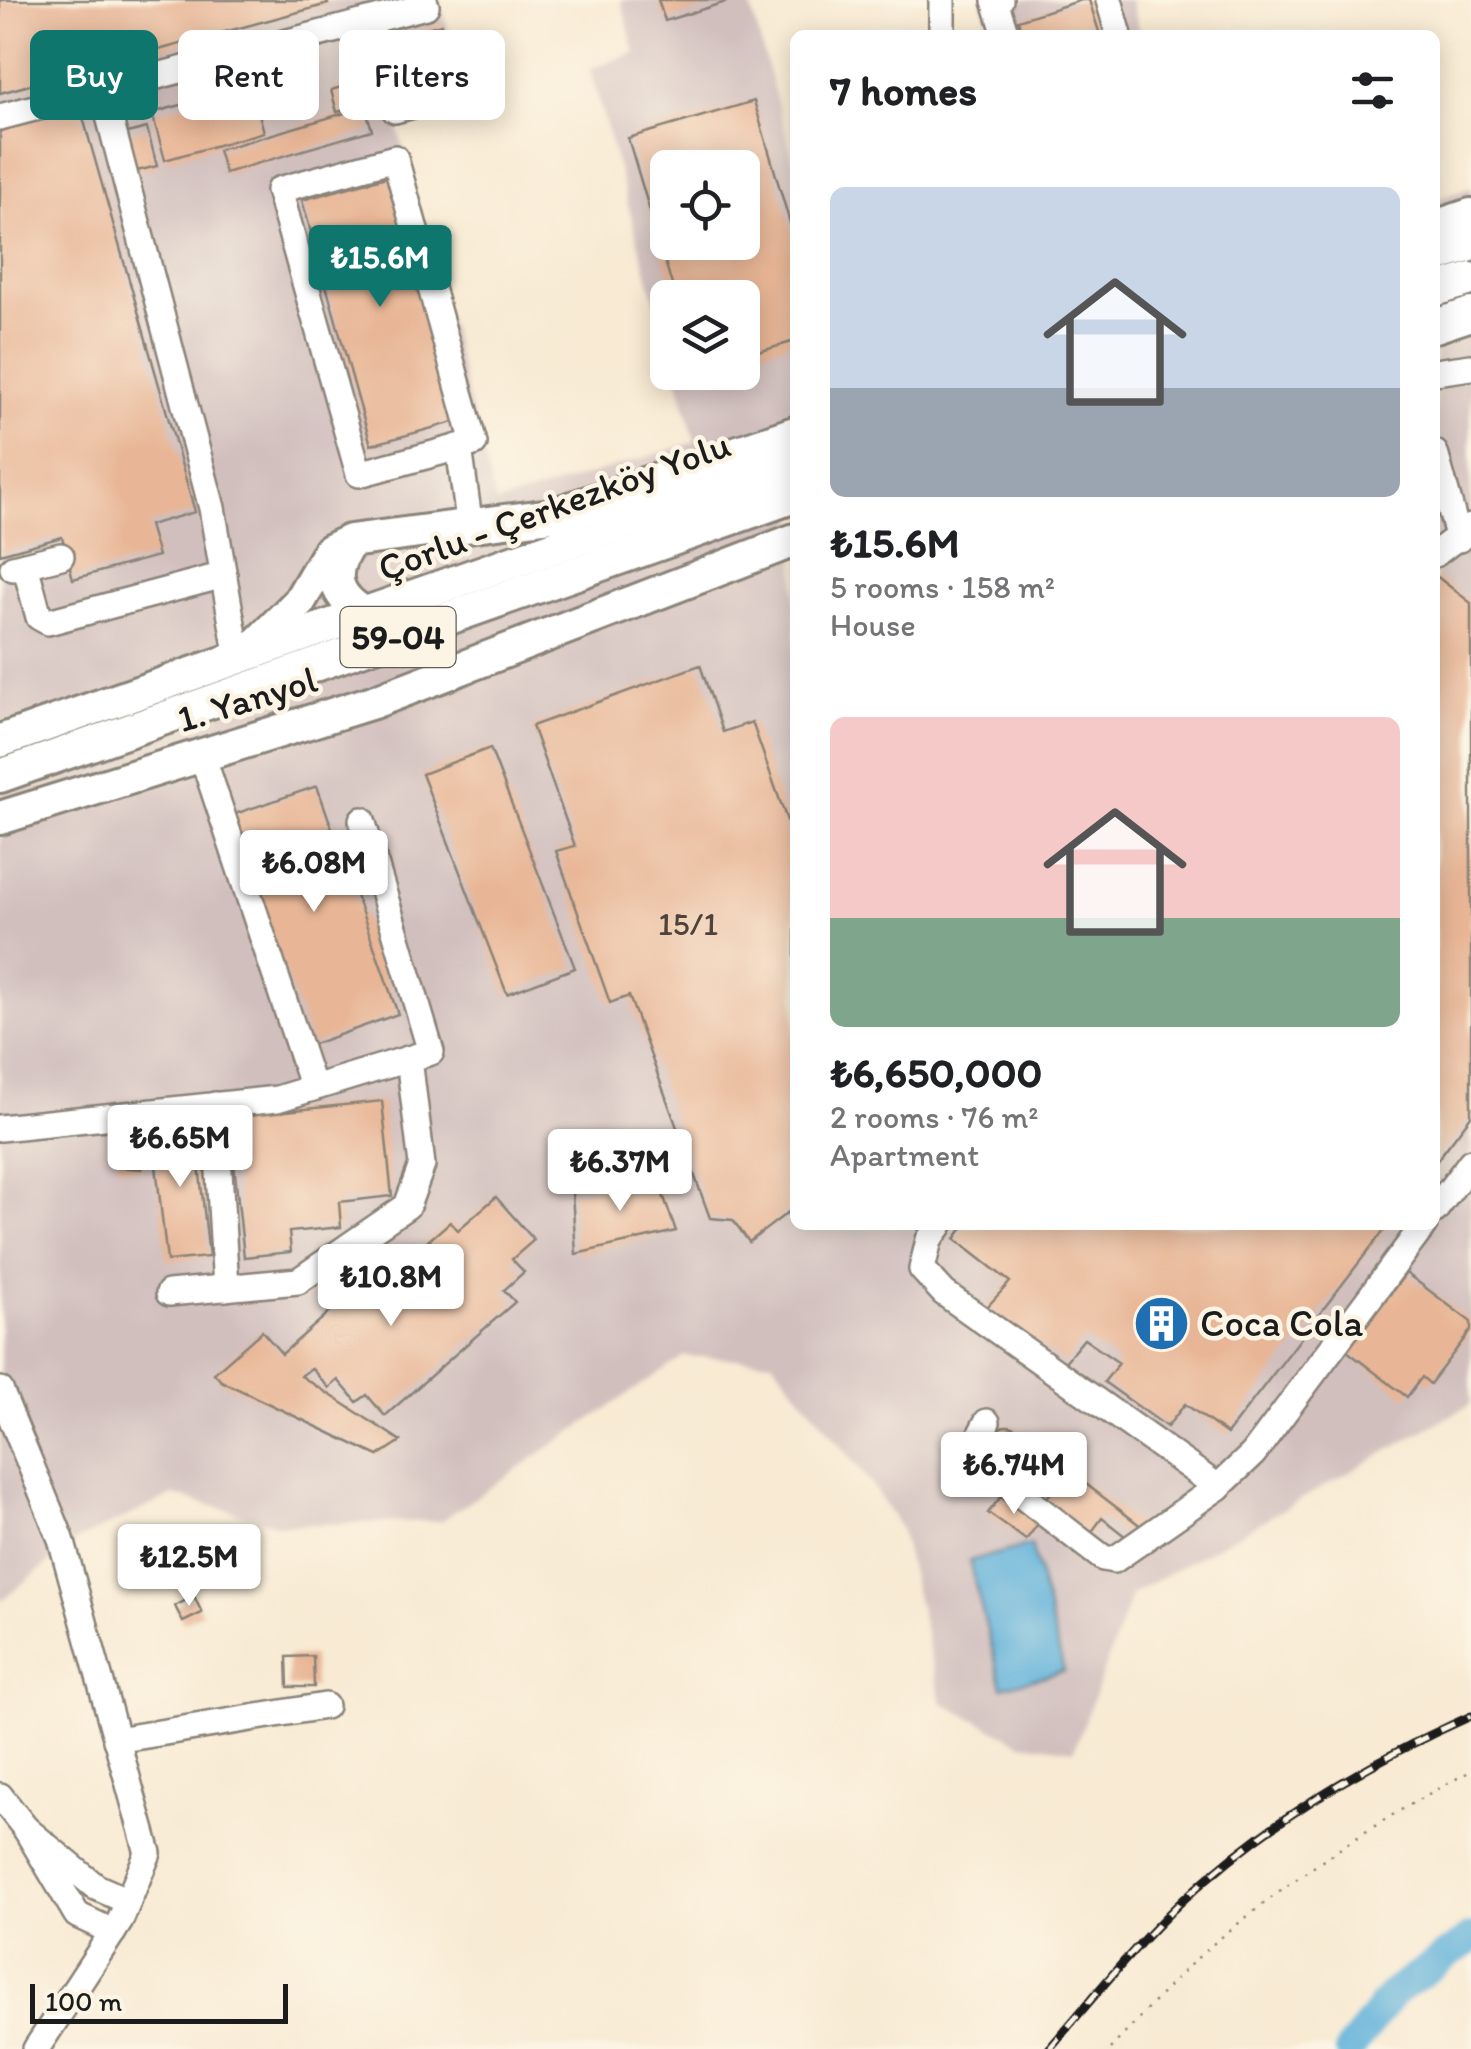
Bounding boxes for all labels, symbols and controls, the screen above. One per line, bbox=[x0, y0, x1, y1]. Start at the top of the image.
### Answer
chip: Buy bbox=[30, 30, 158, 120]
chip: Rent bbox=[178, 30, 319, 120]
chip: Filters bbox=[339, 30, 505, 120]
icon: filters bbox=[1345, 63, 1400, 118]
text: 7 homes bbox=[830, 65, 977, 116]
map controls bbox=[650, 150, 760, 390]
button: locate bbox=[650, 150, 760, 260]
pin: ₺15.6M bbox=[299, 225, 461, 310]
text: ₺15.6M bbox=[331, 238, 429, 276]
icon: home bbox=[1025, 252, 1205, 432]
button: layers bbox=[650, 280, 760, 390]
street label: Çorlu - Çerkezköy Yolu bbox=[372, 421, 736, 591]
text: ₺15.6M bbox=[830, 517, 960, 568]
text: 5 rooms · 158 m² bbox=[830, 568, 1055, 606]
text: House bbox=[830, 606, 916, 644]
road number: 59-04 bbox=[340, 607, 456, 667]
street label: 1. Yanyol bbox=[172, 656, 323, 742]
icon: home bbox=[1025, 782, 1205, 962]
pin: ₺6.08M bbox=[233, 830, 395, 915]
text: ₺6.08M bbox=[262, 843, 366, 881]
house number: 15/1 bbox=[658, 905, 718, 943]
text: ₺6,650,000 bbox=[830, 1047, 1042, 1098]
text: 2 rooms · 76 m² bbox=[830, 1098, 1039, 1136]
pin: ₺6.65M bbox=[99, 1105, 261, 1190]
text: ₺6.65M bbox=[130, 1118, 230, 1156]
pin: ₺6.37M bbox=[539, 1129, 701, 1214]
text: Apartment bbox=[830, 1136, 979, 1174]
text: ₺6.37M bbox=[570, 1142, 670, 1180]
pin: ₺10.8M bbox=[310, 1244, 472, 1329]
text: ₺10.8M bbox=[340, 1257, 442, 1295]
building icon: Coca Cola bbox=[1131, 1293, 1191, 1353]
place label: Coca Cola bbox=[1200, 1300, 1363, 1346]
pin: ₺6.74M bbox=[933, 1432, 1095, 1517]
text: ₺6.74M bbox=[963, 1445, 1065, 1483]
pin: ₺12.5M bbox=[108, 1524, 270, 1609]
text: ₺12.5M bbox=[140, 1537, 238, 1575]
scale bar bbox=[30, 1979, 288, 2024]
text: 100 m bbox=[45, 1984, 122, 2018]

